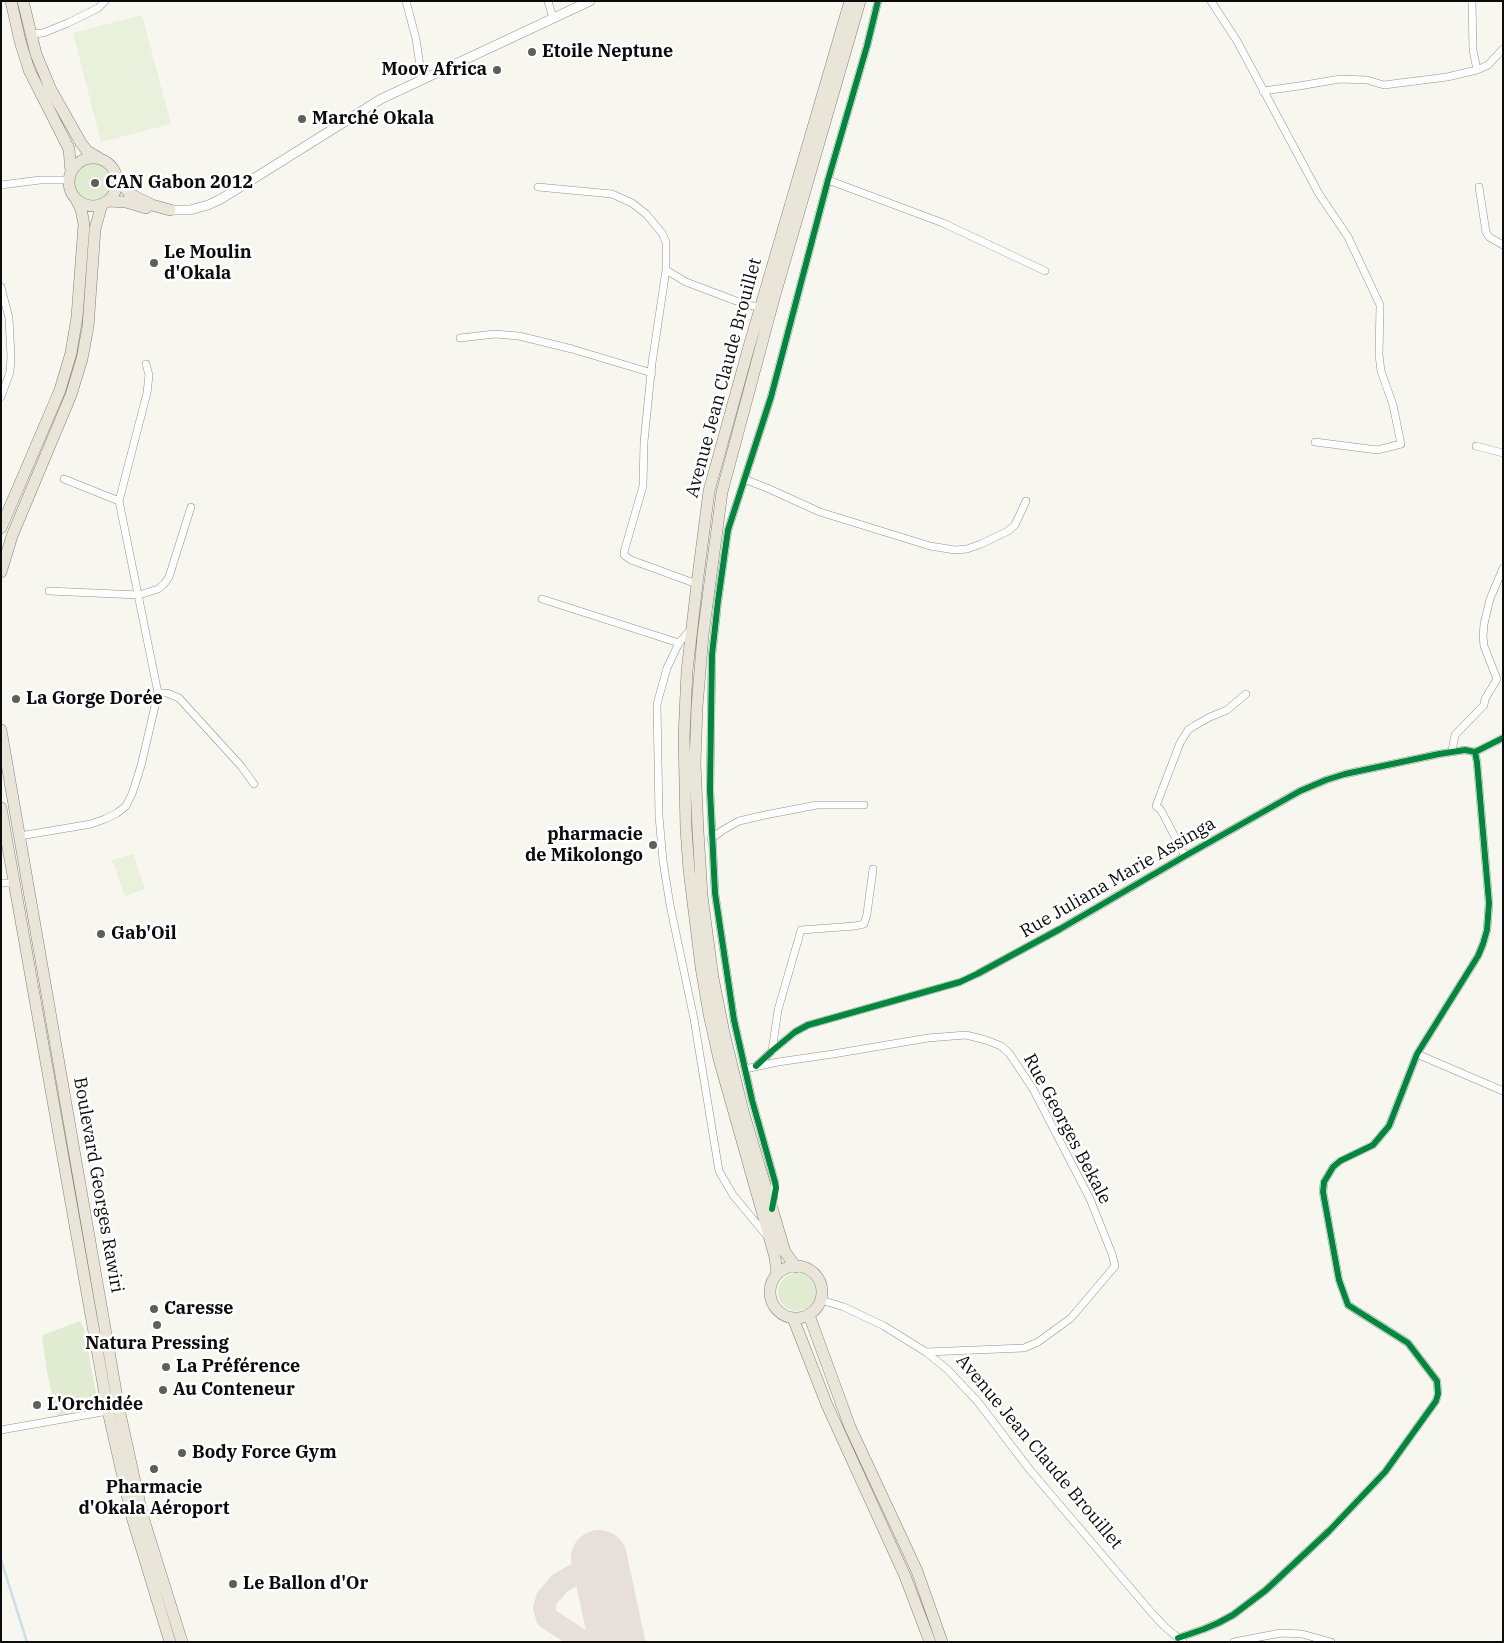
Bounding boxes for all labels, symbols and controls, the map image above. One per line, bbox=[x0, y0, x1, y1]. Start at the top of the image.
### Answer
place label: Etoile Neptune bbox=[542, 41, 673, 63]
marker: Etoile Neptune bbox=[526, 46, 538, 58]
place label: Moov Africa bbox=[381, 59, 487, 81]
marker: Moov Africa bbox=[491, 64, 503, 76]
place label: Marché Okala bbox=[312, 108, 434, 130]
marker: Marché Okala bbox=[296, 113, 308, 125]
place label: CAN Gabon 2012 bbox=[105, 172, 253, 194]
marker: CAN Gabon 2012 bbox=[89, 177, 101, 189]
place label: Le Moulin d'Okala bbox=[164, 242, 252, 284]
street label: Avenue Jean Claude Brouillet bbox=[682, 256, 766, 500]
marker: Le Moulin d'Okala bbox=[148, 257, 160, 269]
place label: La Gorge Dorée bbox=[26, 688, 163, 710]
marker: La Gorge Dorée bbox=[10, 693, 22, 705]
street label: Rue Juliana Marie Assinga bbox=[1016, 813, 1220, 943]
place label: pharmacie de Mikolongo bbox=[525, 824, 643, 866]
marker: pharmacie de Mikolongo bbox=[647, 839, 659, 851]
place label: Gab'Oil bbox=[111, 923, 177, 945]
marker: Gab'Oil bbox=[95, 928, 107, 940]
street label: Rue Georges Bekale bbox=[1018, 1050, 1116, 1208]
street label: Boulevard Georges Rawiri bbox=[68, 1075, 128, 1295]
place label: Caresse bbox=[164, 1298, 233, 1320]
marker: Caresse bbox=[148, 1303, 160, 1315]
marker: Natura Pressing bbox=[151, 1319, 163, 1331]
place label: Natura Pressing bbox=[85, 1333, 229, 1355]
street label: Avenue Jean Claude Brouillet bbox=[951, 1350, 1127, 1554]
place label: La Préférence bbox=[176, 1356, 300, 1378]
marker: La Préférence bbox=[160, 1361, 172, 1373]
place label: Au Conteneur bbox=[173, 1379, 295, 1401]
marker: Au Conteneur bbox=[157, 1384, 169, 1396]
place label: L'Orchidée bbox=[47, 1394, 143, 1416]
marker: L'Orchidée bbox=[31, 1399, 43, 1411]
place label: Body Force Gym bbox=[192, 1442, 337, 1464]
marker: Body Force Gym bbox=[176, 1447, 188, 1459]
marker: Pharmacie d'Okala Aéroport bbox=[148, 1463, 160, 1475]
place label: Pharmacie d'Okala Aéroport bbox=[78, 1477, 230, 1520]
place label: Le Ballon d'Or bbox=[243, 1573, 368, 1595]
marker: Le Ballon d'Or bbox=[227, 1578, 239, 1590]

